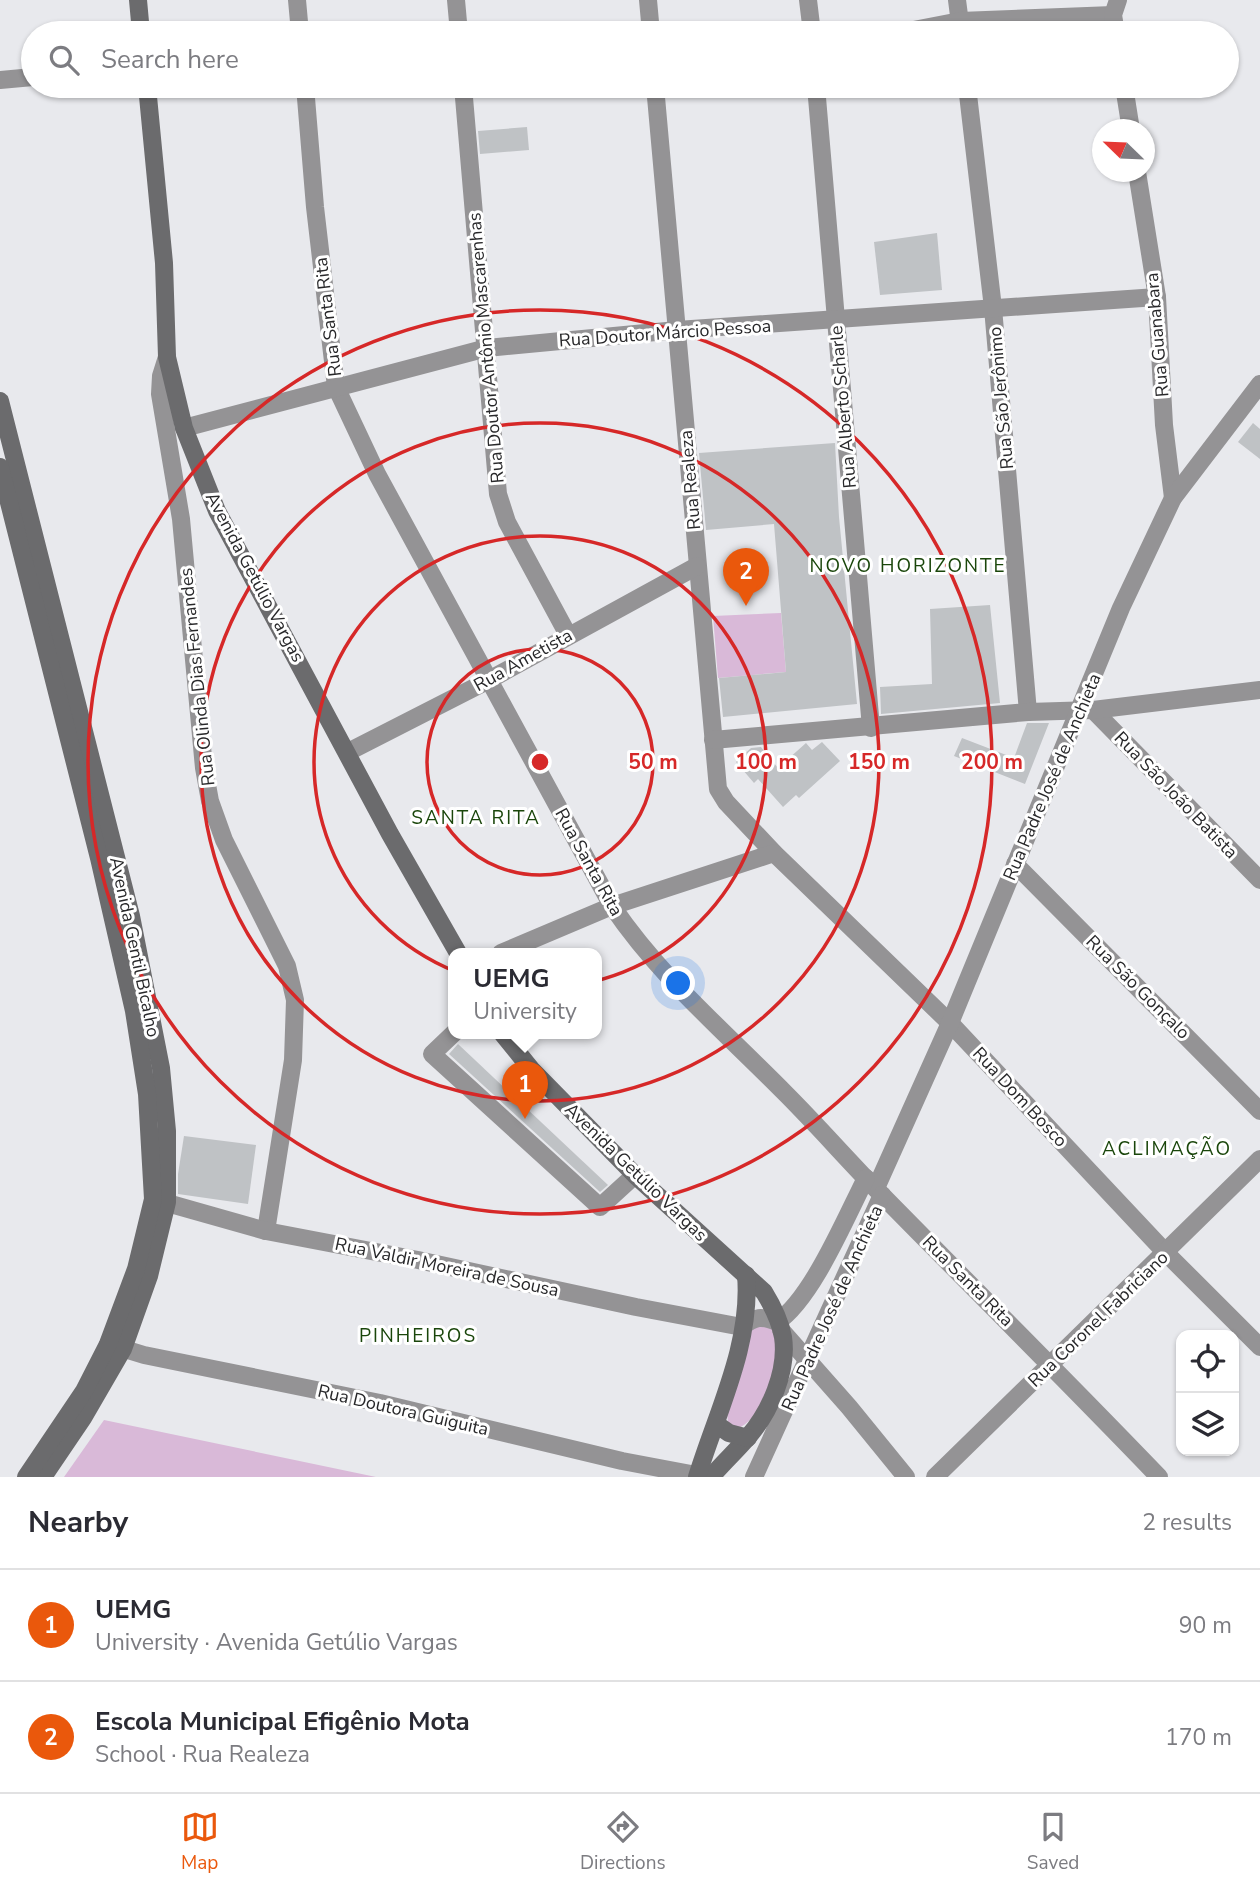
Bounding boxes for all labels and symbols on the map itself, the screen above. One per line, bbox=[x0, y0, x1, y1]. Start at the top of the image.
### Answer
north arrow bbox=[1092, 119, 1155, 182]
street label: Rua Doutor Antônio Mascarenhas bbox=[462, 212, 510, 484]
street label: Rua Santa Rita bbox=[309, 256, 347, 378]
street label: Rua Guanabara bbox=[1140, 272, 1174, 398]
street label: Rua Doutor Márcio Pessoa bbox=[558, 314, 772, 352]
street label: Rua Alberto Scharle bbox=[824, 325, 862, 489]
street label: Rua São Jerônimo bbox=[983, 326, 1019, 470]
street label: Rua Realeza bbox=[674, 429, 706, 531]
street label: Avenida Getúlio Vargas bbox=[200, 488, 310, 666]
pin: 2 bbox=[723, 548, 769, 606]
district label: NOVO HORIZONTE bbox=[809, 553, 1007, 579]
street label: Rua Olinda Dias Fernandes bbox=[174, 567, 220, 787]
street label: Rua Ametista bbox=[469, 623, 577, 697]
street label: Rua Padre José de Anchieta bbox=[997, 670, 1107, 884]
street label: Rua São João Batista bbox=[1109, 726, 1243, 864]
text: 50 m bbox=[628, 748, 678, 776]
text: 100 m bbox=[735, 748, 797, 776]
text: 150 m bbox=[848, 748, 910, 776]
text: 200 m bbox=[961, 748, 1023, 776]
centre of rings bbox=[528, 750, 552, 774]
street label: Rua Santa Rita bbox=[549, 804, 629, 920]
district label: SANTA RITA bbox=[411, 805, 541, 831]
street label: Avenida Gentil Bicalho bbox=[104, 855, 166, 1039]
street label: Rua São Gonçalo bbox=[1081, 930, 1195, 1044]
your location bbox=[661, 966, 695, 1000]
street label: Rua Dom Bosco bbox=[967, 1042, 1073, 1152]
pin: 1 bbox=[502, 1061, 548, 1119]
street label: Avenida Getúlio Vargas bbox=[559, 1098, 713, 1246]
district label: ACLIMAÇÃO bbox=[1102, 1136, 1232, 1162]
street label: Rua Padre José de Anchieta bbox=[776, 1201, 888, 1415]
street label: Rua Santa Rita bbox=[917, 1230, 1019, 1332]
street label: Rua Valdir Moreira de Sousa bbox=[333, 1232, 561, 1302]
street label: Rua Coronel Fabriciano bbox=[1023, 1246, 1173, 1392]
district label: PINHEIROS bbox=[359, 1323, 477, 1349]
street label: Rua Doutora Guiguita bbox=[315, 1379, 491, 1441]

